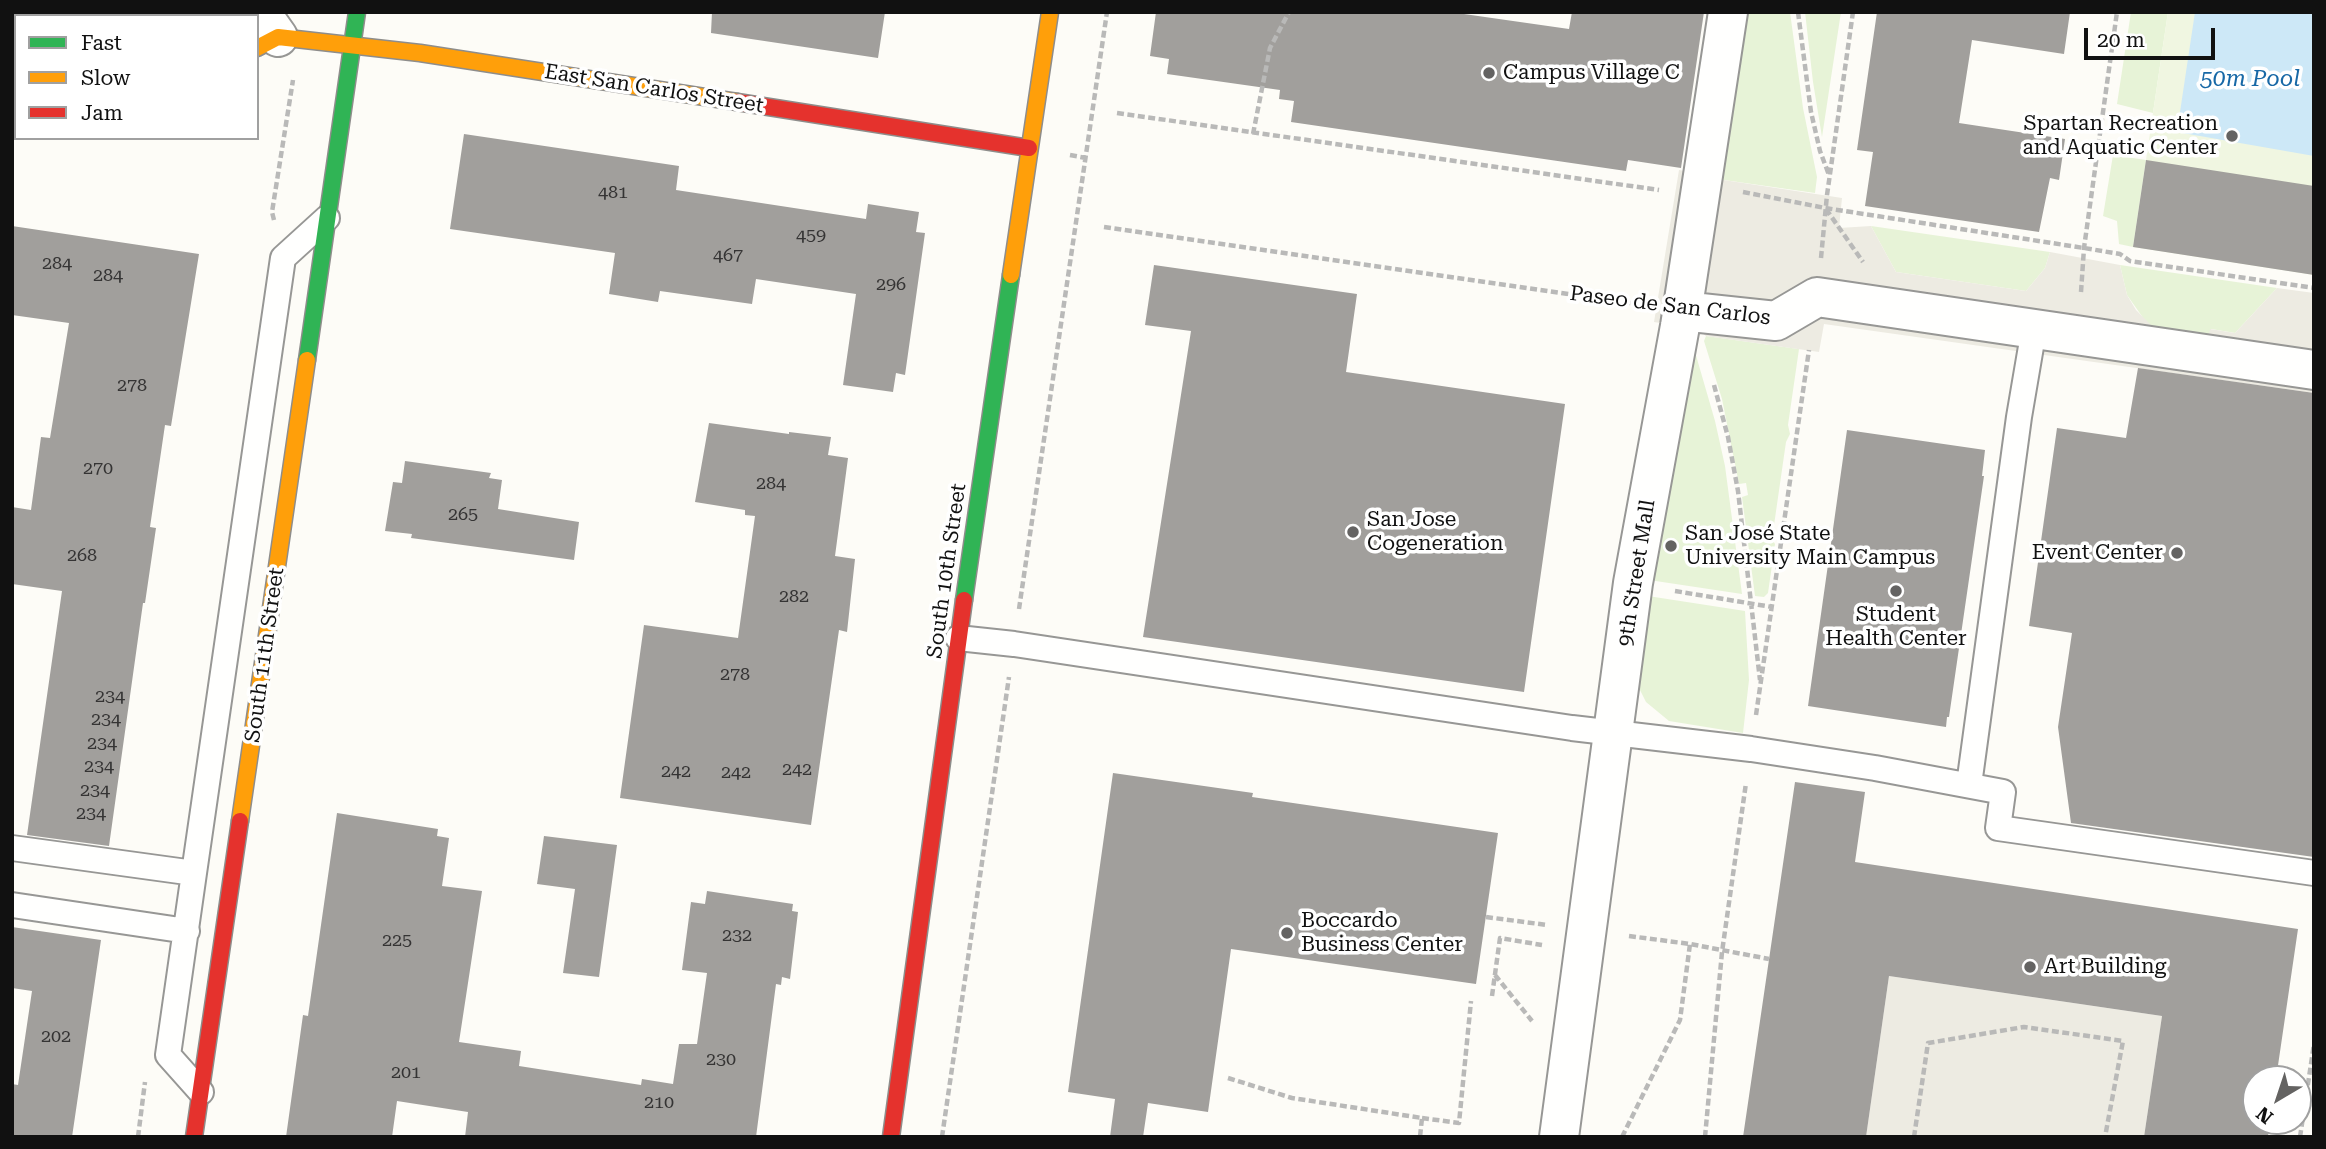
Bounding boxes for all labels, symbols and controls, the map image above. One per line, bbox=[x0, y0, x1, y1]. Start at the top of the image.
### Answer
legend bbox=[14, 14, 259, 140]
scale bar bbox=[2088, 14, 2219, 58]
text: 20 m bbox=[2097, 28, 2145, 52]
text: Fast bbox=[81, 31, 122, 55]
street label: East San Carlos Street bbox=[543, 59, 765, 119]
place label: Campus Village C bbox=[1503, 60, 1680, 86]
marker: Campus Village C bbox=[1481, 65, 1497, 81]
water label: 50m Pool bbox=[2200, 65, 2300, 93]
text: Slow bbox=[81, 66, 130, 90]
text: Jam bbox=[81, 101, 123, 125]
place label: Spartan Recreation and Aquatic Center bbox=[2022, 111, 2218, 161]
marker: Spartan Recreation and Aquatic Center bbox=[2224, 128, 2240, 144]
house number: 481 bbox=[598, 182, 628, 204]
house number: 459 bbox=[796, 225, 826, 247]
house number: 467 bbox=[713, 245, 743, 267]
house number: 284 bbox=[42, 253, 72, 275]
house number: 284 bbox=[93, 265, 123, 287]
house number: 296 bbox=[876, 274, 906, 296]
street label: Paseo de San Carlos bbox=[1568, 281, 1772, 331]
house number: 278 bbox=[117, 375, 147, 397]
house number: 270 bbox=[83, 458, 113, 480]
house number: 284 bbox=[756, 473, 786, 495]
street label: South 10th Street bbox=[922, 482, 972, 660]
street label: 9th Street Mall bbox=[1613, 498, 1661, 648]
house number: 265 bbox=[448, 504, 478, 526]
place label: San Jose Cogeneration bbox=[1367, 507, 1504, 557]
place label: San José State University Main Campus bbox=[1685, 521, 1935, 571]
marker: San Jose Cogeneration bbox=[1345, 524, 1361, 540]
marker: San José State University Main Campus bbox=[1663, 538, 1679, 554]
place label: Event Center bbox=[2032, 540, 2163, 566]
house number: 268 bbox=[67, 545, 97, 567]
marker: Event Center bbox=[2169, 545, 2185, 561]
street label: South 11th Street bbox=[240, 566, 290, 744]
marker: Student Health Center bbox=[1888, 583, 1904, 599]
house number: 282 bbox=[779, 586, 809, 608]
place label: Student Health Center bbox=[1825, 602, 1967, 652]
house number: 278 bbox=[720, 664, 750, 686]
house number: 234 bbox=[95, 686, 125, 708]
house number: 234 bbox=[91, 709, 121, 731]
house number: 234 bbox=[87, 733, 117, 755]
house number: 234 bbox=[84, 756, 114, 778]
house number: 242 bbox=[782, 759, 812, 781]
house number: 242 bbox=[661, 761, 691, 783]
house number: 242 bbox=[721, 762, 751, 784]
house number: 234 bbox=[80, 780, 110, 802]
house number: 234 bbox=[76, 803, 106, 825]
place label: Boccardo Business Center bbox=[1301, 908, 1463, 958]
house number: 232 bbox=[722, 925, 752, 947]
marker: Boccardo Business Center bbox=[1279, 925, 1295, 941]
house number: 225 bbox=[382, 930, 412, 952]
place label: Art Building bbox=[2044, 954, 2167, 980]
marker: Art Building bbox=[2022, 959, 2038, 975]
house number: 202 bbox=[41, 1026, 71, 1048]
house number: 230 bbox=[706, 1049, 736, 1071]
house number: 201 bbox=[391, 1062, 421, 1084]
north arrow bbox=[2242, 1065, 2312, 1135]
house number: 210 bbox=[644, 1092, 674, 1114]
text: N bbox=[2252, 1102, 2278, 1129]

